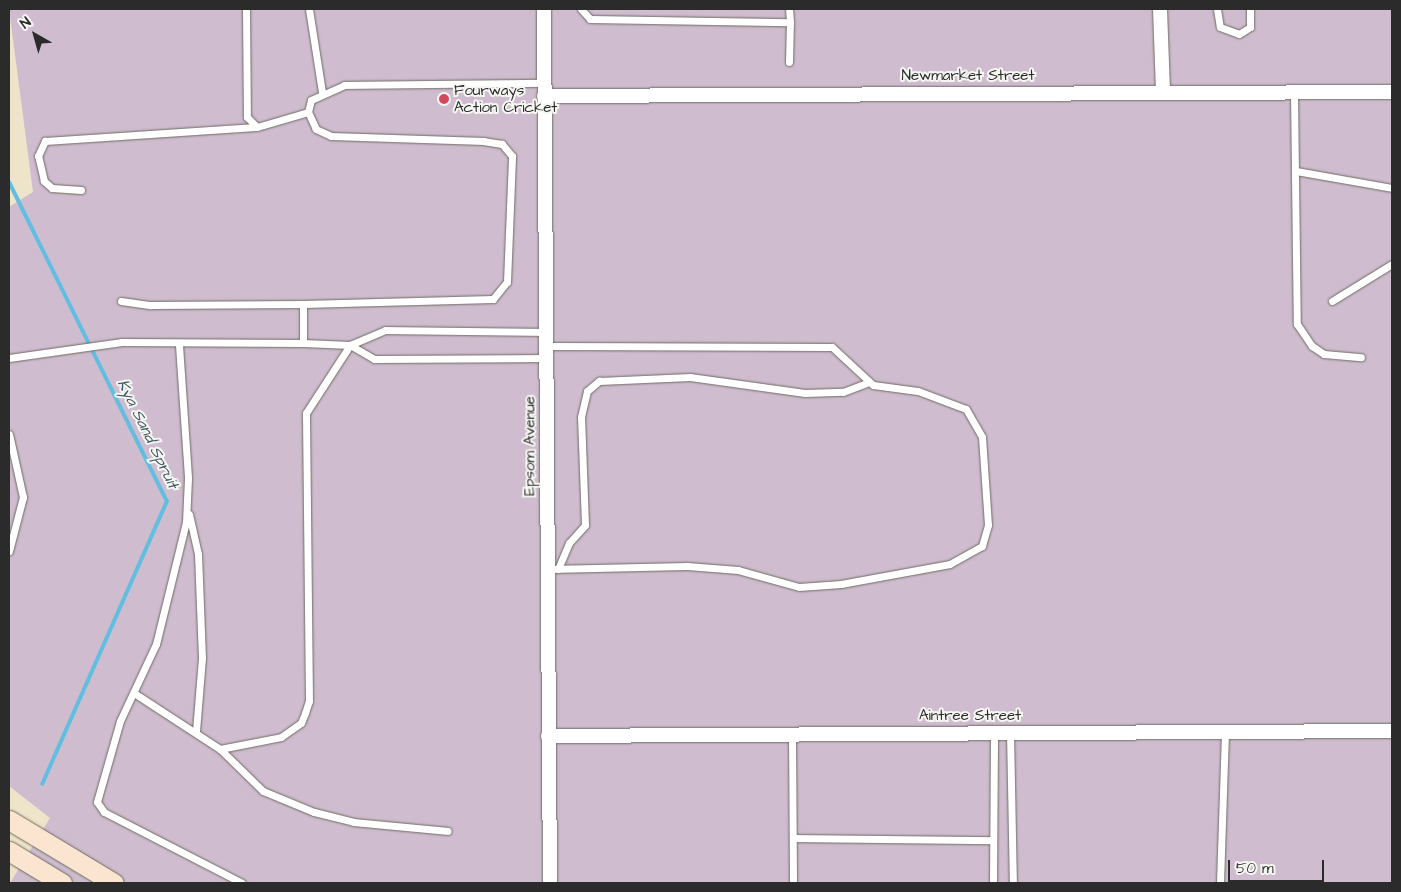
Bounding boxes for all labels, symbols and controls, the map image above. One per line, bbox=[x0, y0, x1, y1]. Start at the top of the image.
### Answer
north arrow bbox=[10, 10, 60, 60]
text: N bbox=[16, 13, 35, 34]
street label: Newmarket Street bbox=[902, 67, 1034, 85]
place label: Fourways Action Cricket bbox=[454, 81, 557, 116]
marker: Fourways Action Cricket bbox=[438, 93, 450, 105]
water label: Kya Sand Spruit bbox=[113, 376, 183, 492]
street label: Epsom Avenue bbox=[521, 396, 539, 496]
street label: Aintree Street bbox=[919, 707, 1021, 725]
scale bar bbox=[1231, 850, 1327, 882]
text: 50 m bbox=[1236, 858, 1274, 879]

